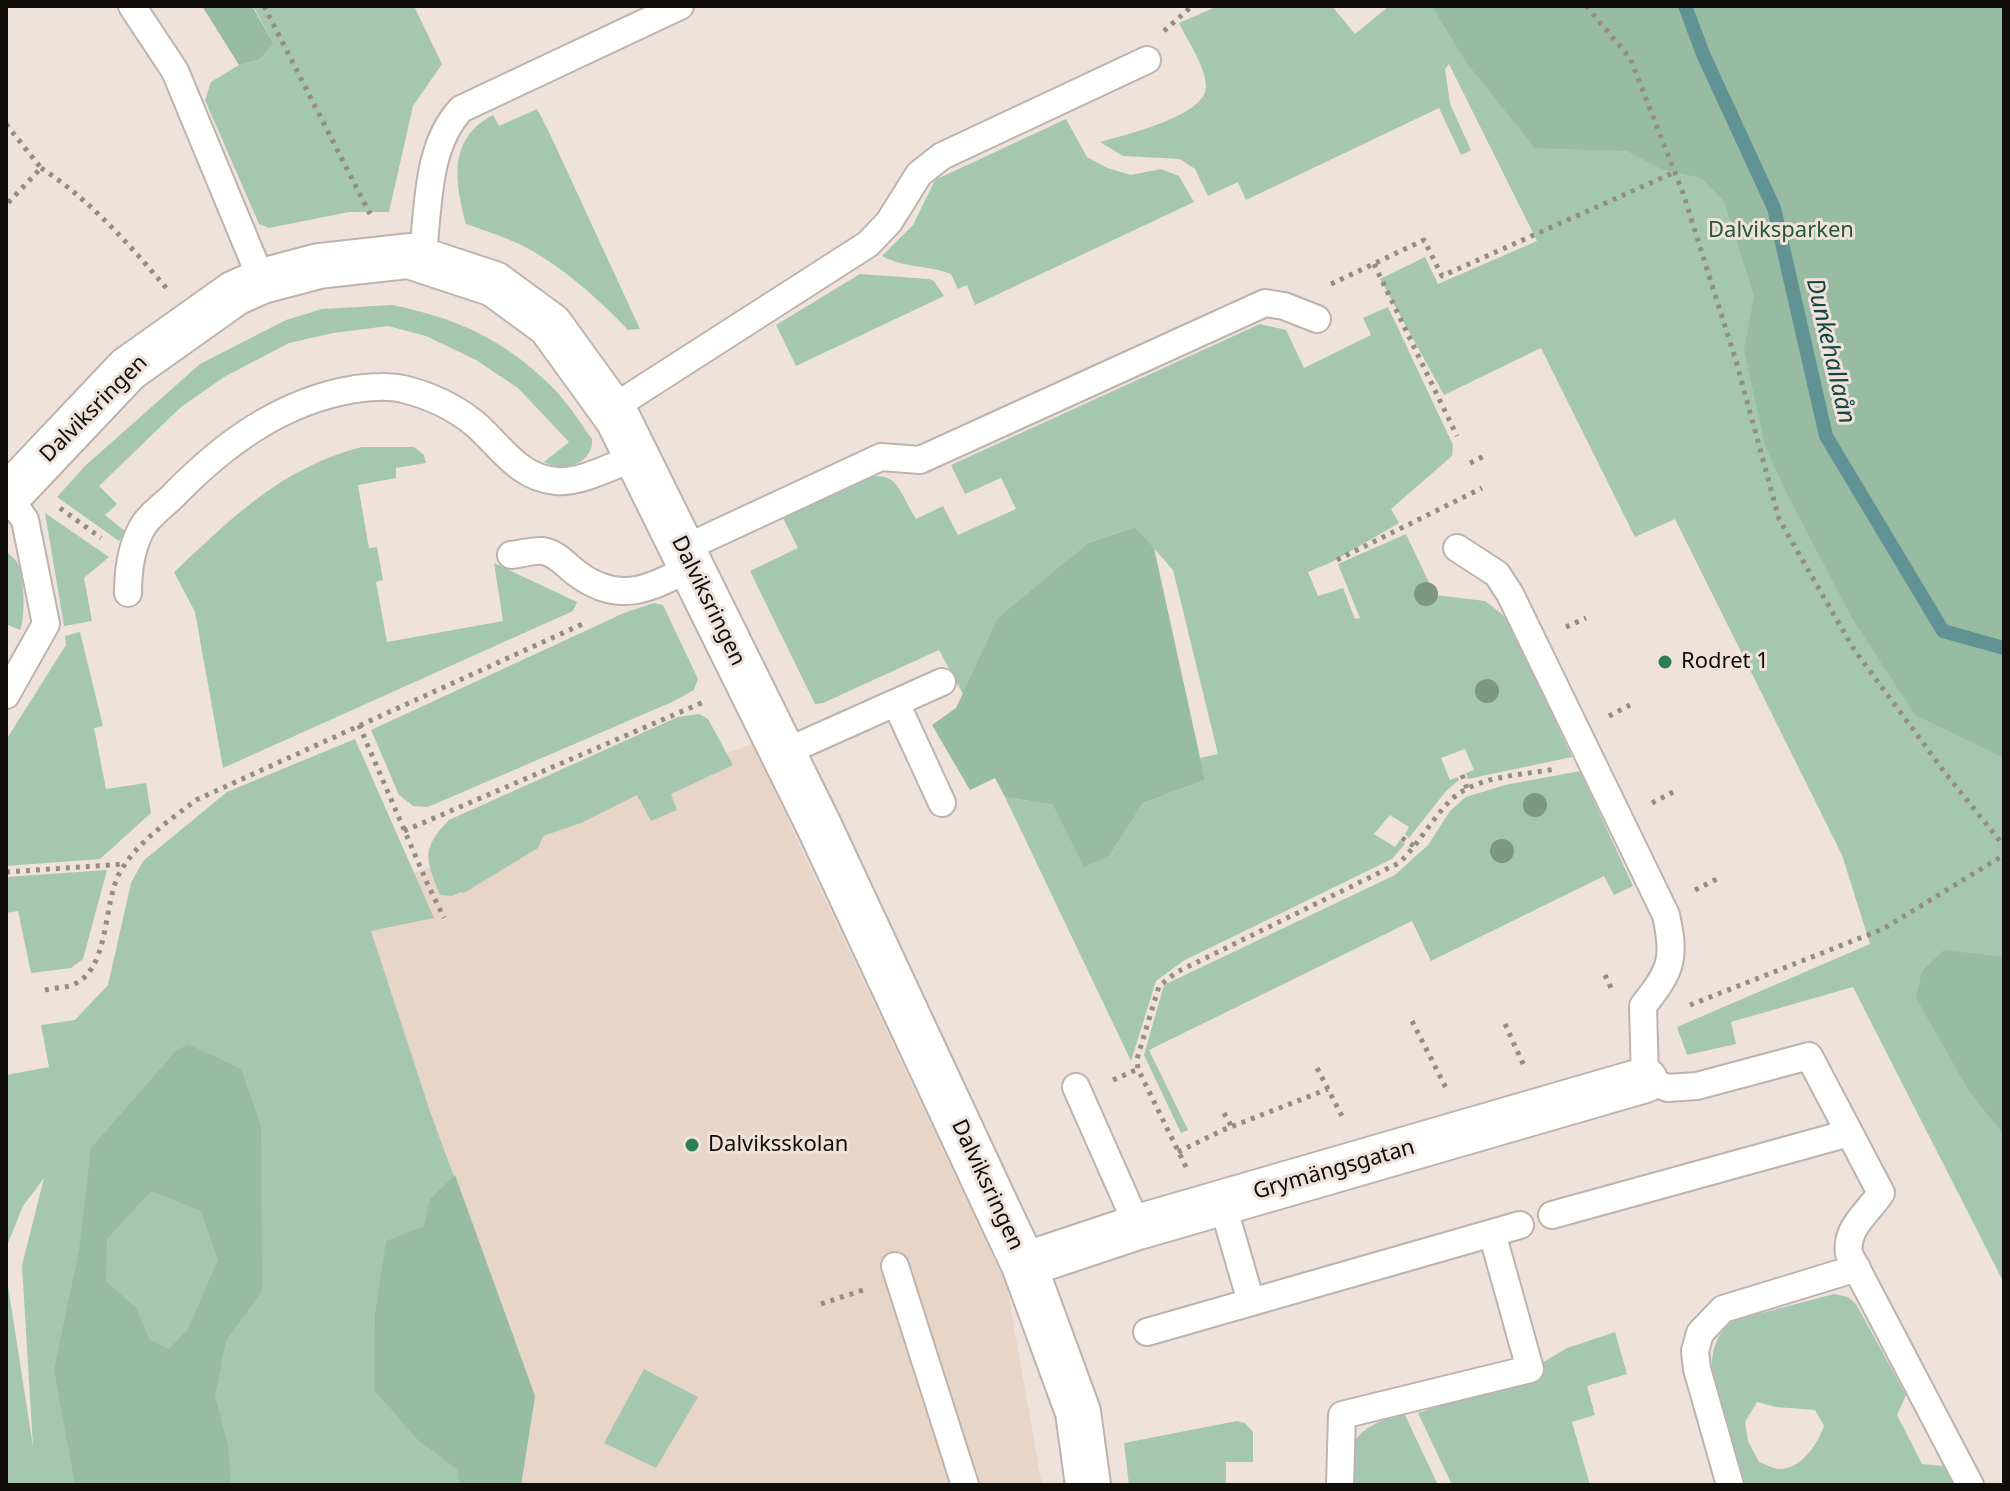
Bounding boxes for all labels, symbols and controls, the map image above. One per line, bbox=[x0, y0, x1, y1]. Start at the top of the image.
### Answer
park label: Dalviksparken bbox=[1708, 218, 1854, 244]
water label: Dunkehallaån bbox=[1799, 276, 1861, 426]
street label: Dalviksringen bbox=[35, 350, 153, 468]
street label: Dalviksringen bbox=[665, 532, 751, 670]
place label: Rodret 1 bbox=[1681, 649, 1769, 675]
marker: Rodret 1 bbox=[1656, 653, 1674, 671]
street label: Dalviksringen bbox=[945, 1115, 1029, 1255]
place label: Dalviksskolan bbox=[708, 1132, 848, 1158]
street label: Grymängsgatan bbox=[1250, 1134, 1418, 1206]
marker: Dalviksskolan bbox=[683, 1136, 701, 1154]

